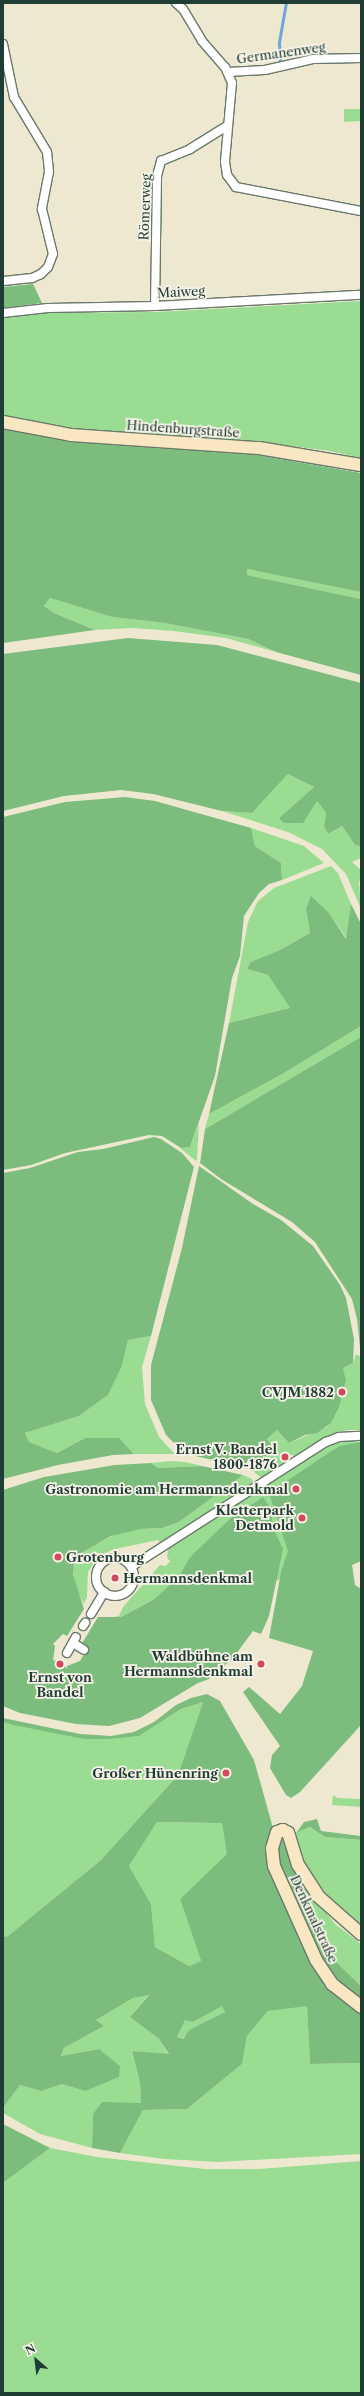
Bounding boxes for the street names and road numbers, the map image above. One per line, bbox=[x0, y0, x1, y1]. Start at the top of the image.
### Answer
street label: Germanenweg bbox=[235, 39, 327, 67]
street label: Römerweg bbox=[136, 173, 154, 241]
street label: Maiweg bbox=[156, 283, 206, 301]
street label: Hindenburgstraße bbox=[126, 417, 240, 441]
street label: Denkmalstraße bbox=[287, 1873, 341, 1965]

